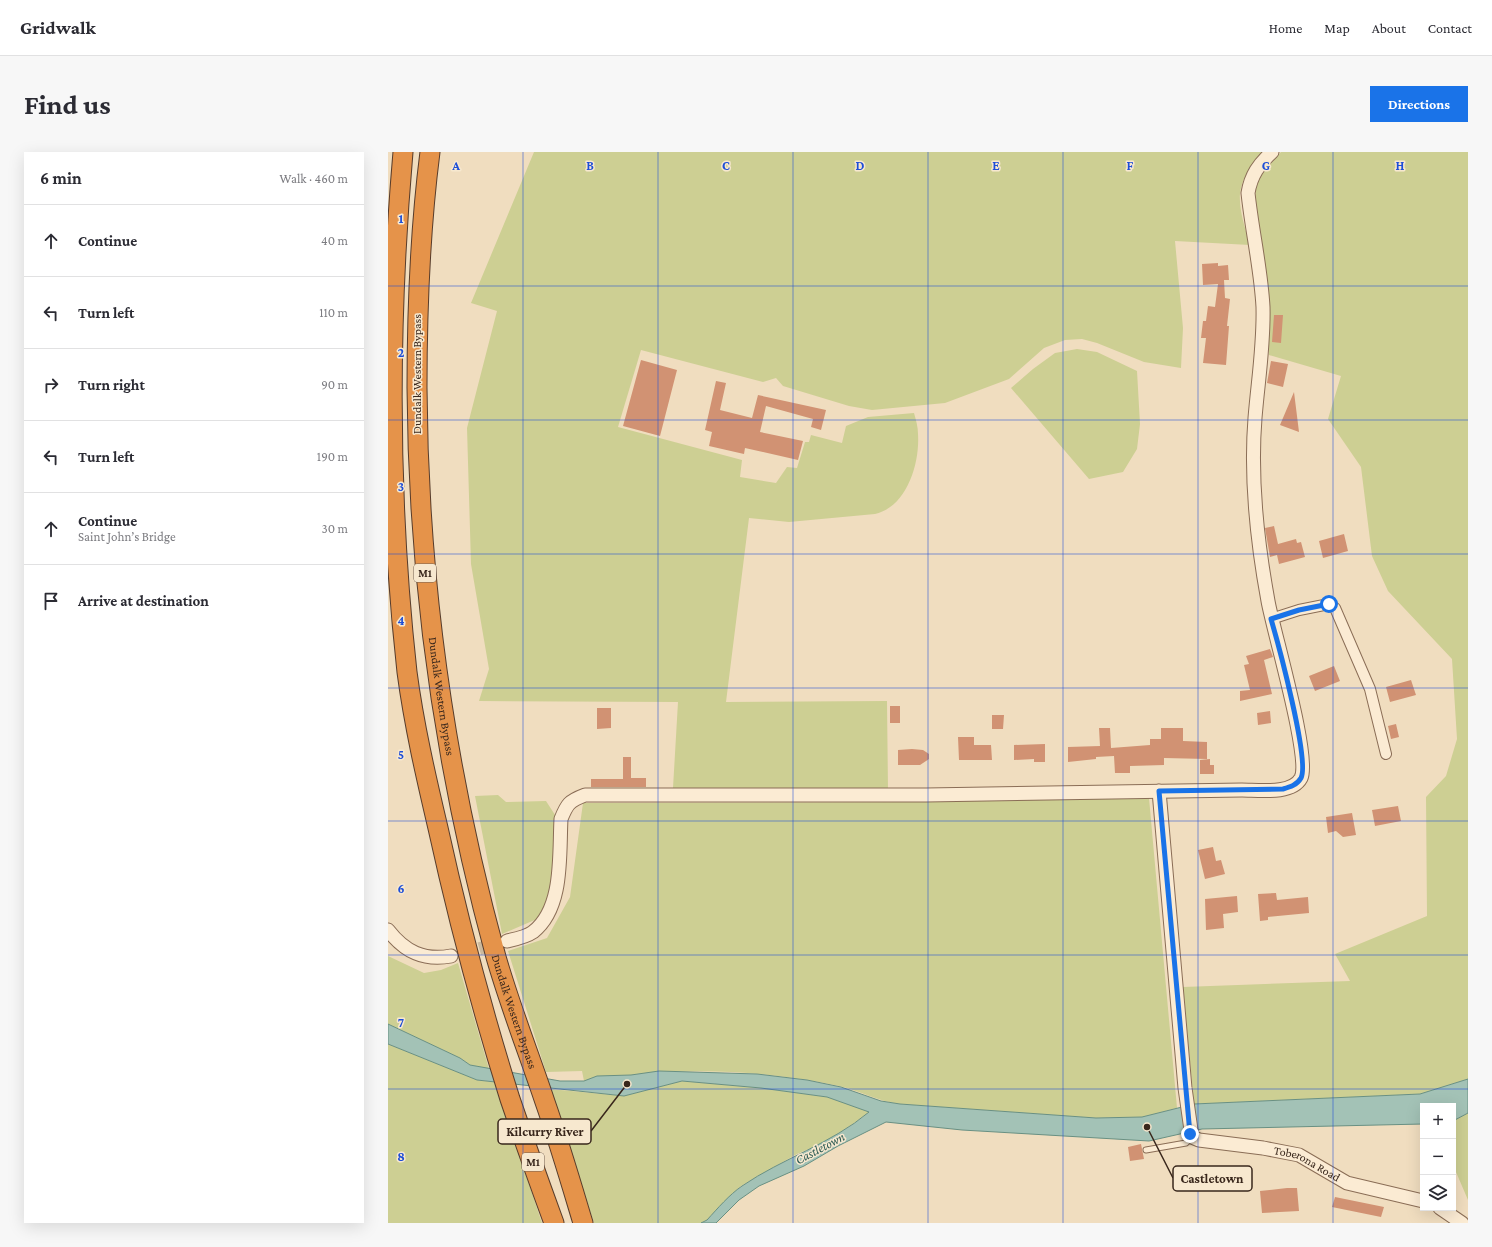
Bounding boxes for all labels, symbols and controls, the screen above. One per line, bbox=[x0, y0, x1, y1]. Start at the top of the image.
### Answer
text: Gridwalk bbox=[20, 17, 96, 38]
text: Home bbox=[1269, 20, 1302, 36]
text: Map bbox=[1324, 20, 1350, 36]
text: About bbox=[1372, 20, 1406, 36]
text: Contact bbox=[1428, 20, 1472, 36]
button: Directions bbox=[1370, 86, 1468, 122]
text: Find us bbox=[24, 89, 111, 120]
text: A bbox=[451, 158, 460, 173]
text: B bbox=[586, 158, 594, 173]
text: C bbox=[722, 158, 730, 173]
text: D bbox=[856, 158, 865, 173]
text: E bbox=[992, 158, 1000, 173]
text: F bbox=[1127, 158, 1134, 173]
text: G bbox=[1262, 158, 1270, 173]
text: H bbox=[1396, 158, 1405, 173]
text: 6 min bbox=[40, 169, 82, 188]
text: Walk · 460 m bbox=[280, 171, 348, 186]
text: 1 bbox=[399, 211, 404, 226]
icon: ahead bbox=[40, 230, 62, 252]
text: Continue bbox=[78, 233, 137, 249]
text: 40 m bbox=[321, 233, 348, 248]
icon: left bbox=[40, 302, 62, 324]
text: Turn left bbox=[78, 305, 134, 321]
text: 110 m bbox=[319, 305, 348, 320]
street label: Dundalk Western Bypass bbox=[410, 314, 424, 434]
text: 2 bbox=[398, 345, 405, 360]
icon: right bbox=[40, 374, 62, 396]
text: Turn right bbox=[78, 377, 145, 393]
text: 90 m bbox=[321, 377, 348, 392]
icon: left bbox=[40, 446, 62, 468]
text: Turn left bbox=[78, 449, 134, 465]
text: 190 m bbox=[317, 449, 348, 464]
text: 3 bbox=[398, 479, 404, 494]
text: Continue bbox=[78, 513, 137, 529]
icon: ahead bbox=[40, 518, 62, 540]
text: 30 m bbox=[322, 521, 348, 536]
text: Saint John’s Bridge bbox=[78, 529, 176, 544]
road number: M1 bbox=[414, 564, 436, 582]
icon: arrive bbox=[40, 590, 62, 612]
text: Arrive at destination bbox=[78, 593, 209, 609]
route start bbox=[1320, 595, 1338, 613]
text: 4 bbox=[397, 613, 405, 628]
street label: Dundalk Western Bypass bbox=[426, 636, 457, 757]
text: 5 bbox=[398, 747, 404, 762]
text: 6 bbox=[397, 881, 405, 896]
street label: Dundalk Western Bypass bbox=[489, 953, 540, 1071]
text: 7 bbox=[398, 1015, 404, 1030]
map controls bbox=[1420, 1103, 1456, 1211]
button: + bbox=[1420, 1103, 1456, 1139]
callout: Kilcurry River bbox=[498, 1119, 591, 1144]
text: Kilcurry River bbox=[506, 1124, 585, 1139]
route end bbox=[1181, 1125, 1199, 1143]
water label: Castletown bbox=[793, 1129, 848, 1167]
button: − bbox=[1420, 1139, 1456, 1175]
street label: Toberona Road bbox=[1273, 1143, 1343, 1185]
text: 8 bbox=[397, 1149, 405, 1164]
road number: M1 bbox=[522, 1153, 544, 1171]
callout: Castletown bbox=[1173, 1166, 1252, 1191]
text: Castletown bbox=[1180, 1171, 1244, 1186]
button: layers bbox=[1420, 1175, 1456, 1211]

